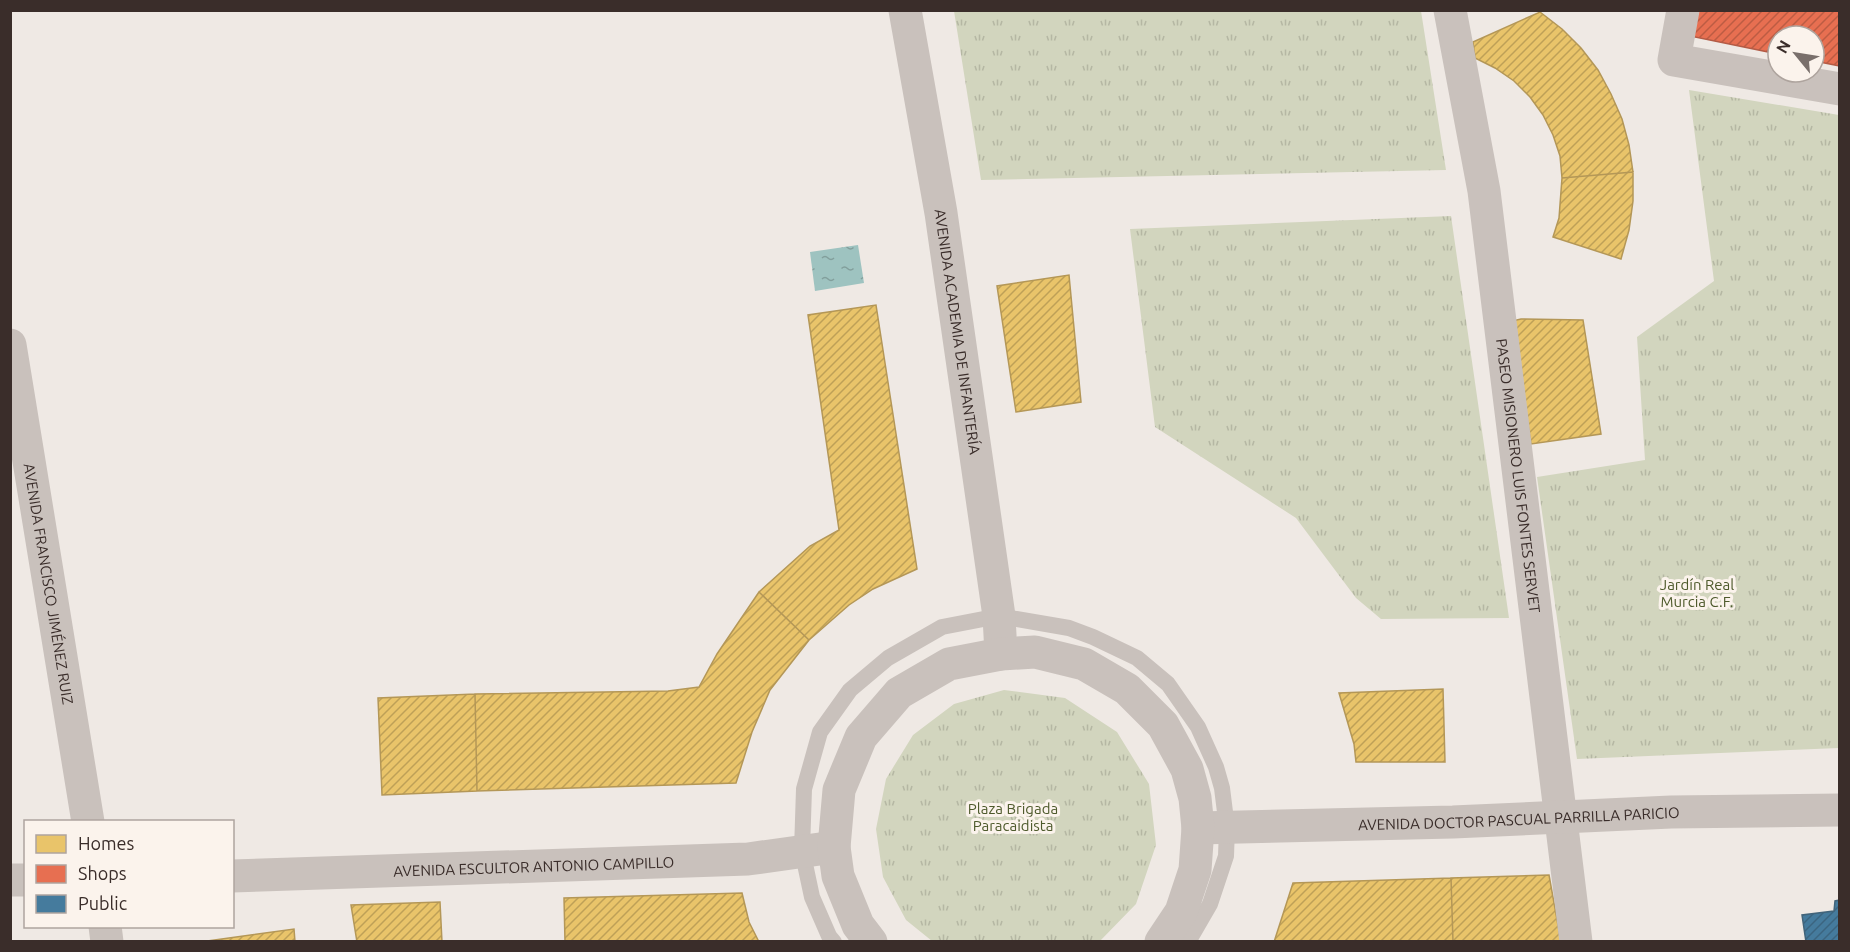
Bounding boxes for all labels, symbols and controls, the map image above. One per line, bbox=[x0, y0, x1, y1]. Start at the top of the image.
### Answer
north arrow bbox=[1766, 24, 1826, 84]
text: N bbox=[1772, 37, 1794, 56]
street label: AVENIDA ACADEMIA DE INFANTERÍA bbox=[932, 208, 984, 456]
street label: PASEO MISIONERO LUIS FONTES SERVET bbox=[1494, 337, 1544, 615]
street label: AVENIDA FRANCISCO JIMÉNEZ RUIZ bbox=[21, 462, 77, 706]
park label: Jardín Real Murcia C.F. bbox=[1660, 576, 1734, 610]
park label: Plaza Brigada Paracaidista bbox=[968, 800, 1058, 834]
street label: AVENIDA DOCTOR PASCUAL PARRILLA PARICIO bbox=[1358, 803, 1680, 833]
legend bbox=[24, 820, 234, 928]
text: Homes bbox=[78, 833, 135, 853]
street label: AVENIDA ESCULTOR ANTONIO CAMPILLO bbox=[393, 853, 675, 879]
text: Shops bbox=[78, 863, 127, 883]
text: Public bbox=[78, 893, 127, 913]

